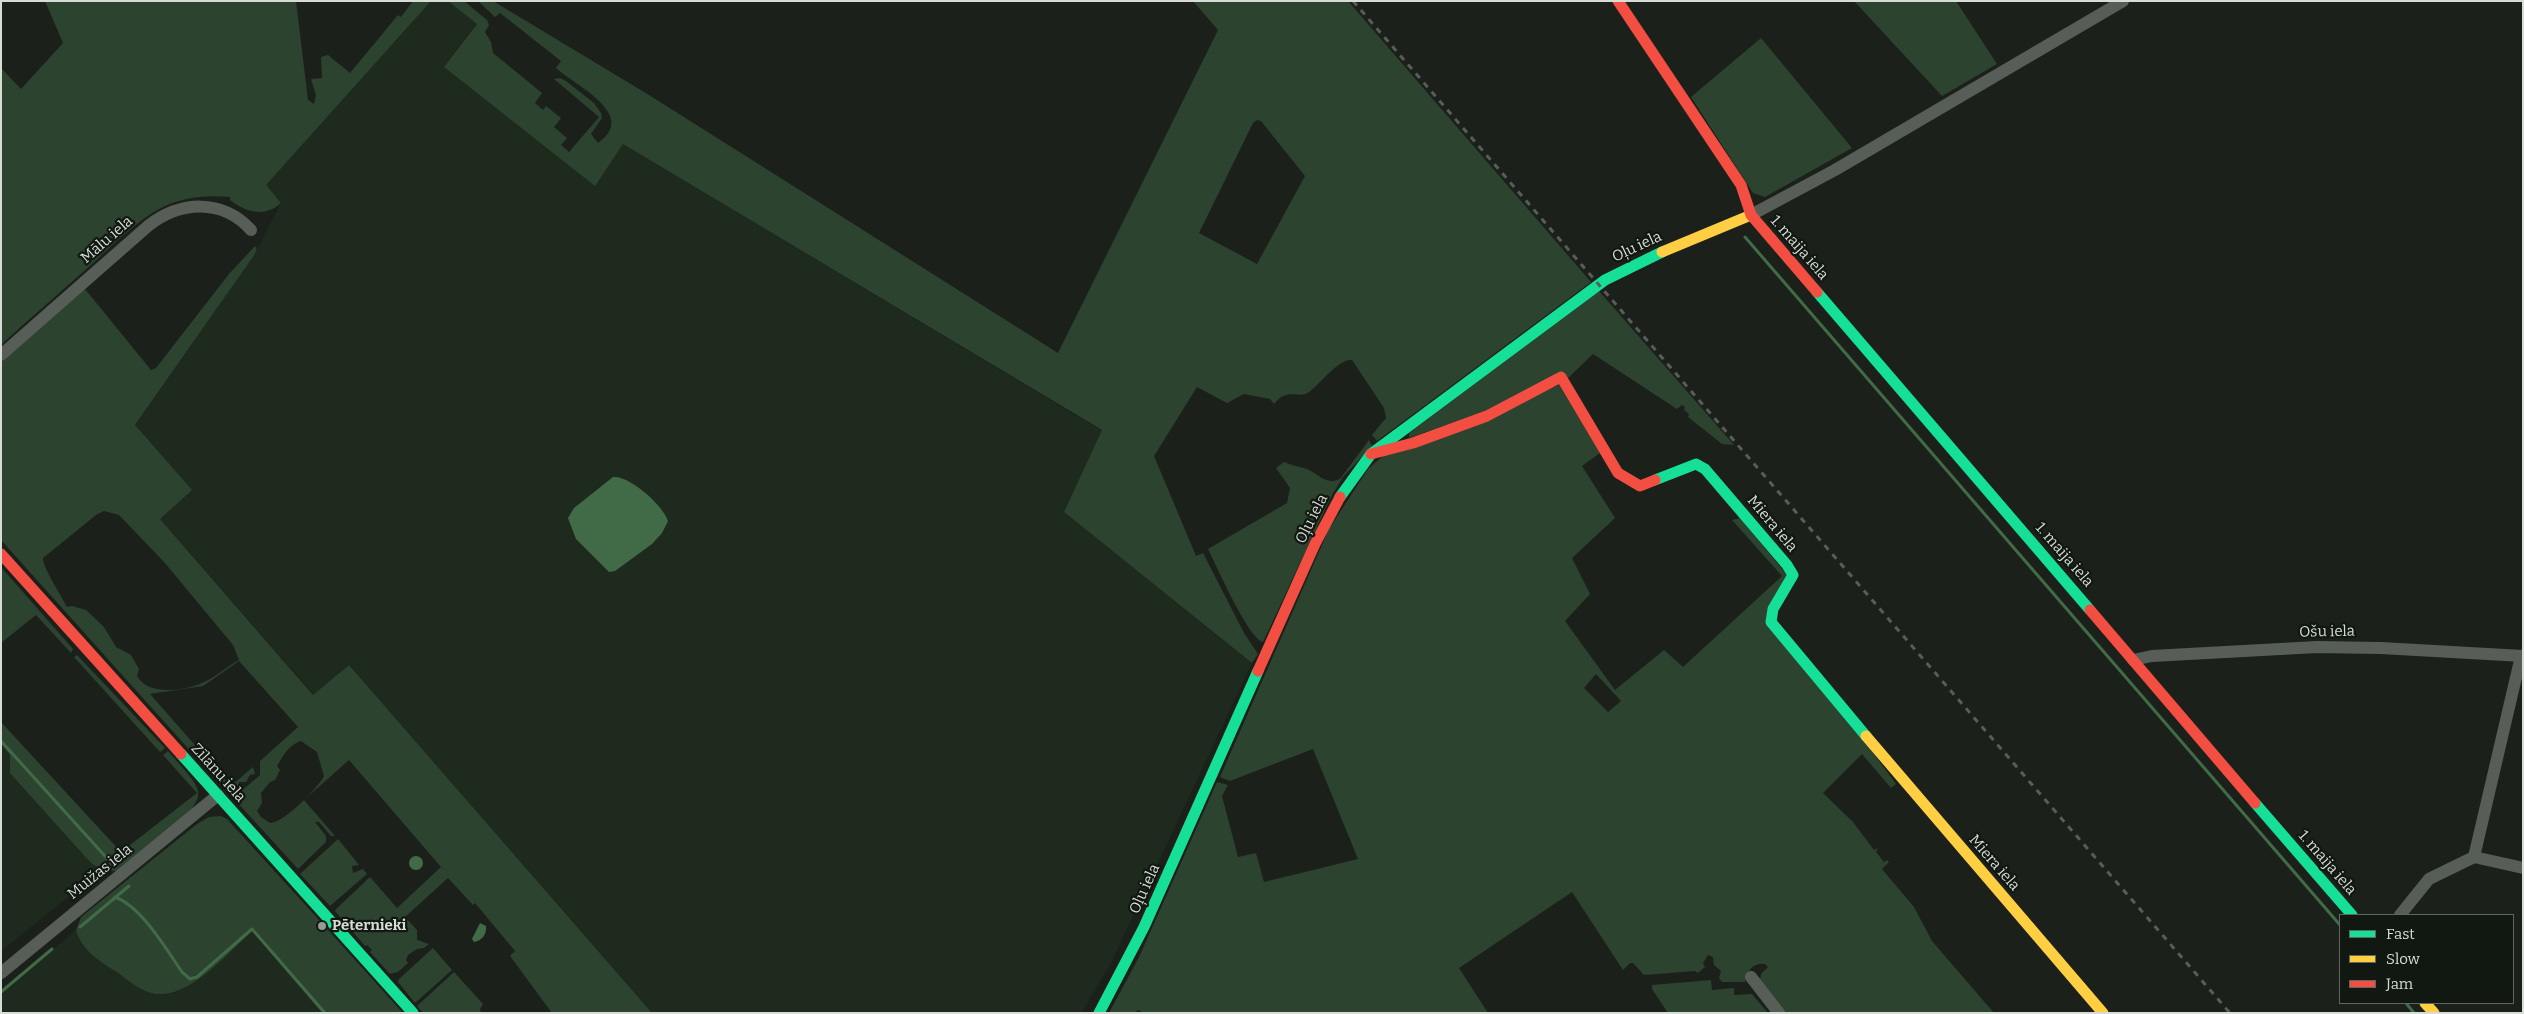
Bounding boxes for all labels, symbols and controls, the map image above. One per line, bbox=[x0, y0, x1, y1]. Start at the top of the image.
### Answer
street label: 1. maija iela bbox=[1766, 212, 1832, 284]
street label: Mālu iela bbox=[77, 213, 137, 267]
street label: Oļu iela bbox=[1609, 228, 1665, 266]
street label: Oļu iela bbox=[1292, 491, 1332, 547]
street label: Miera iela bbox=[1743, 492, 1801, 556]
street label: 1. maija iela bbox=[2031, 519, 2097, 591]
street label: Ošu iela bbox=[2299, 623, 2355, 641]
street label: Zīlānu iela bbox=[187, 740, 249, 806]
street label: 1. maija iela bbox=[2294, 827, 2360, 899]
street label: Miera iela bbox=[1965, 831, 2023, 895]
street label: Muižas iela bbox=[64, 841, 136, 903]
street label: Oļu iela bbox=[1126, 861, 1164, 917]
legend bbox=[2339, 914, 2514, 1004]
place label: Pēternieki bbox=[332, 917, 406, 935]
marker: Pēternieki bbox=[316, 920, 328, 932]
text: Fast bbox=[2386, 925, 2415, 943]
text: Slow bbox=[2386, 950, 2420, 968]
text: Jam bbox=[2386, 975, 2413, 993]

